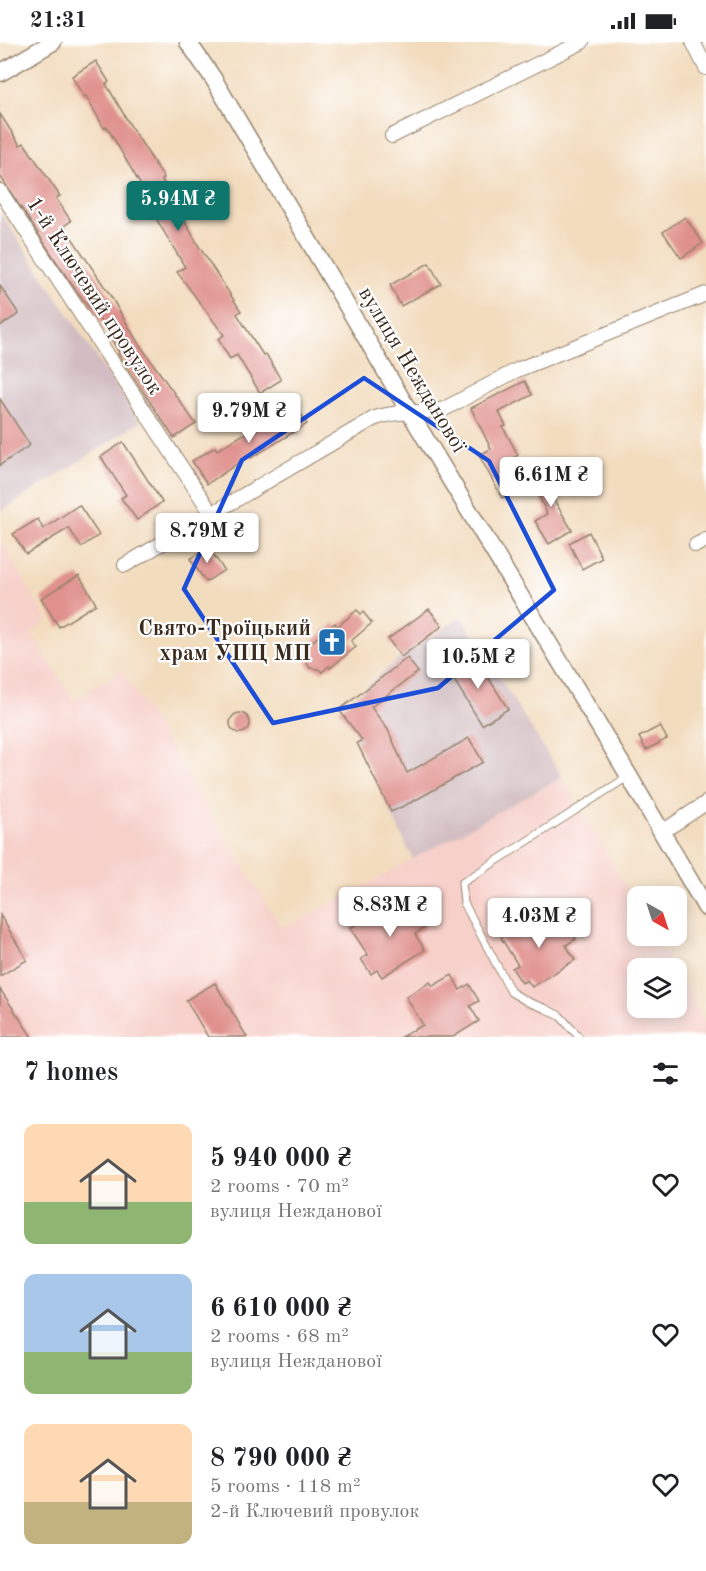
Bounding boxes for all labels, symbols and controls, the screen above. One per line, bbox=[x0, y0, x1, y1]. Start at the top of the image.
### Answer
text: 21:31 bbox=[30, 10, 87, 32]
pin: 5.94M ₴ bbox=[123, 181, 233, 232]
text: 5.94M ₴ bbox=[141, 190, 215, 210]
street label: 1-й Ключевий провулок bbox=[22, 193, 166, 399]
street label: вулиця Нежданової bbox=[354, 283, 471, 457]
pin: 9.79M ₴ bbox=[194, 393, 304, 444]
text: 9.79M ₴ bbox=[212, 402, 286, 422]
pin: 6.61M ₴ bbox=[496, 457, 606, 508]
text: 6.61M ₴ bbox=[514, 466, 588, 486]
pin: 8.79M ₴ bbox=[152, 513, 262, 564]
text: 8.79M ₴ bbox=[170, 522, 244, 542]
place label: Свято-Троїцький храм УПЦ МП bbox=[138, 618, 311, 665]
church icon: Свято-Троїцький храм УПЦ МП bbox=[316, 626, 348, 658]
pin: 10.5M ₴ bbox=[423, 639, 533, 690]
text: 10.5M ₴ bbox=[441, 648, 515, 668]
north arrow bbox=[627, 886, 687, 946]
map controls bbox=[627, 886, 687, 1018]
pin: 8.83M ₴ bbox=[335, 887, 445, 938]
text: 8.83M ₴ bbox=[353, 896, 427, 916]
pin: 4.03M ₴ bbox=[484, 898, 594, 949]
text: 4.03M ₴ bbox=[502, 907, 576, 927]
button: layers bbox=[627, 958, 687, 1018]
icon: filters bbox=[649, 1057, 682, 1090]
text: 7 homes bbox=[24, 1060, 118, 1086]
text: 5 940 000 ₴ bbox=[210, 1146, 352, 1172]
icon: home bbox=[72, 1148, 144, 1220]
icon: heart bbox=[649, 1168, 682, 1201]
text: 2 rooms · 70 m² bbox=[210, 1177, 349, 1197]
text: вулиця Нежданової bbox=[210, 1202, 382, 1222]
text: 6 610 000 ₴ bbox=[210, 1296, 352, 1322]
icon: home bbox=[72, 1298, 144, 1370]
icon: heart bbox=[649, 1318, 682, 1351]
text: 2 rooms · 68 m² bbox=[210, 1327, 349, 1347]
text: вулиця Нежданової bbox=[210, 1352, 382, 1372]
text: 8 790 000 ₴ bbox=[210, 1446, 352, 1472]
icon: home bbox=[72, 1448, 144, 1520]
icon: heart bbox=[649, 1468, 682, 1501]
text: 5 rooms · 118 m² bbox=[210, 1477, 360, 1497]
text: 2-й Ключевий провулок bbox=[210, 1502, 420, 1522]

